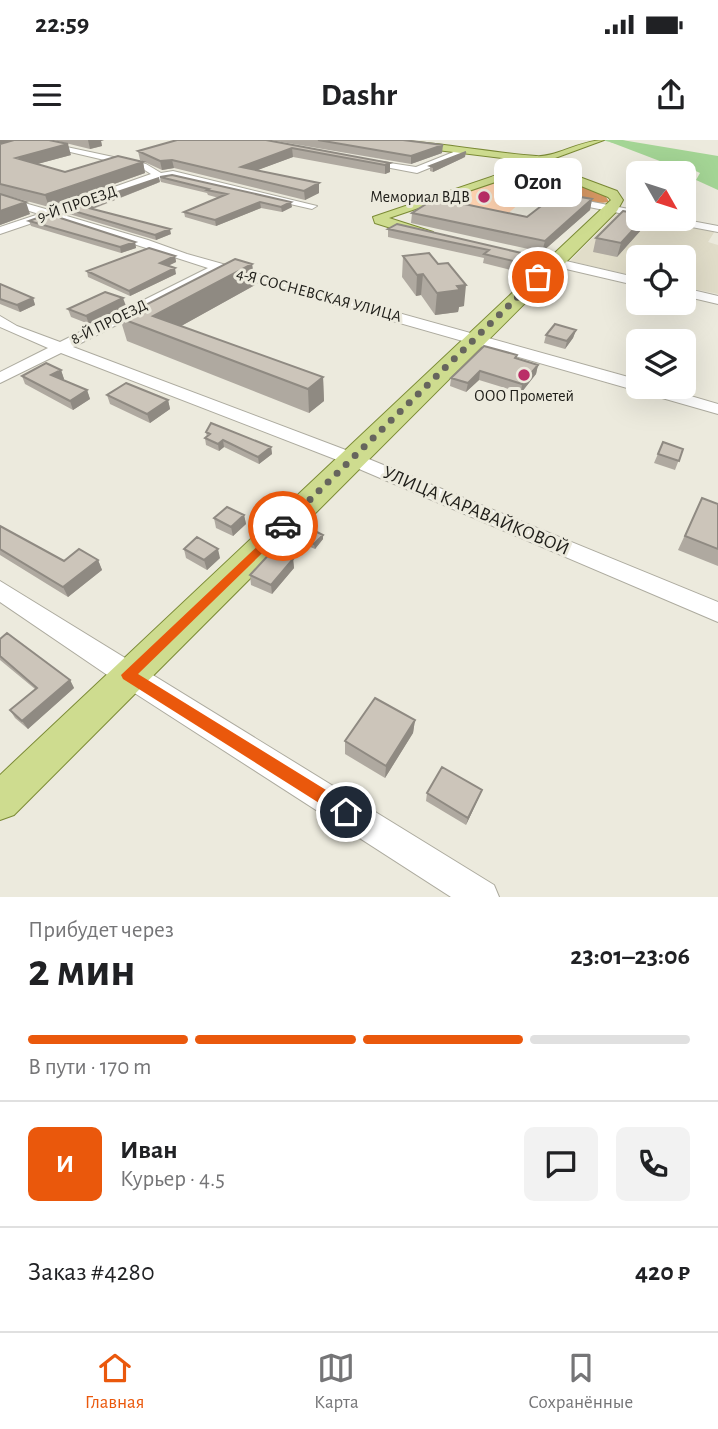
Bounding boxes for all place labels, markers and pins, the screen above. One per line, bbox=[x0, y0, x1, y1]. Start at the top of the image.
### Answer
callout: Ozon bbox=[494, 158, 582, 207]
place label: Мемориал ВДВ bbox=[370, 189, 470, 205]
marker: Мемориал ВДВ bbox=[476, 189, 492, 205]
pin bbox=[508, 247, 568, 307]
marker: ООО Прометей bbox=[516, 367, 532, 383]
place label: ООО Прометей bbox=[474, 388, 574, 404]
pin bbox=[316, 782, 376, 842]

